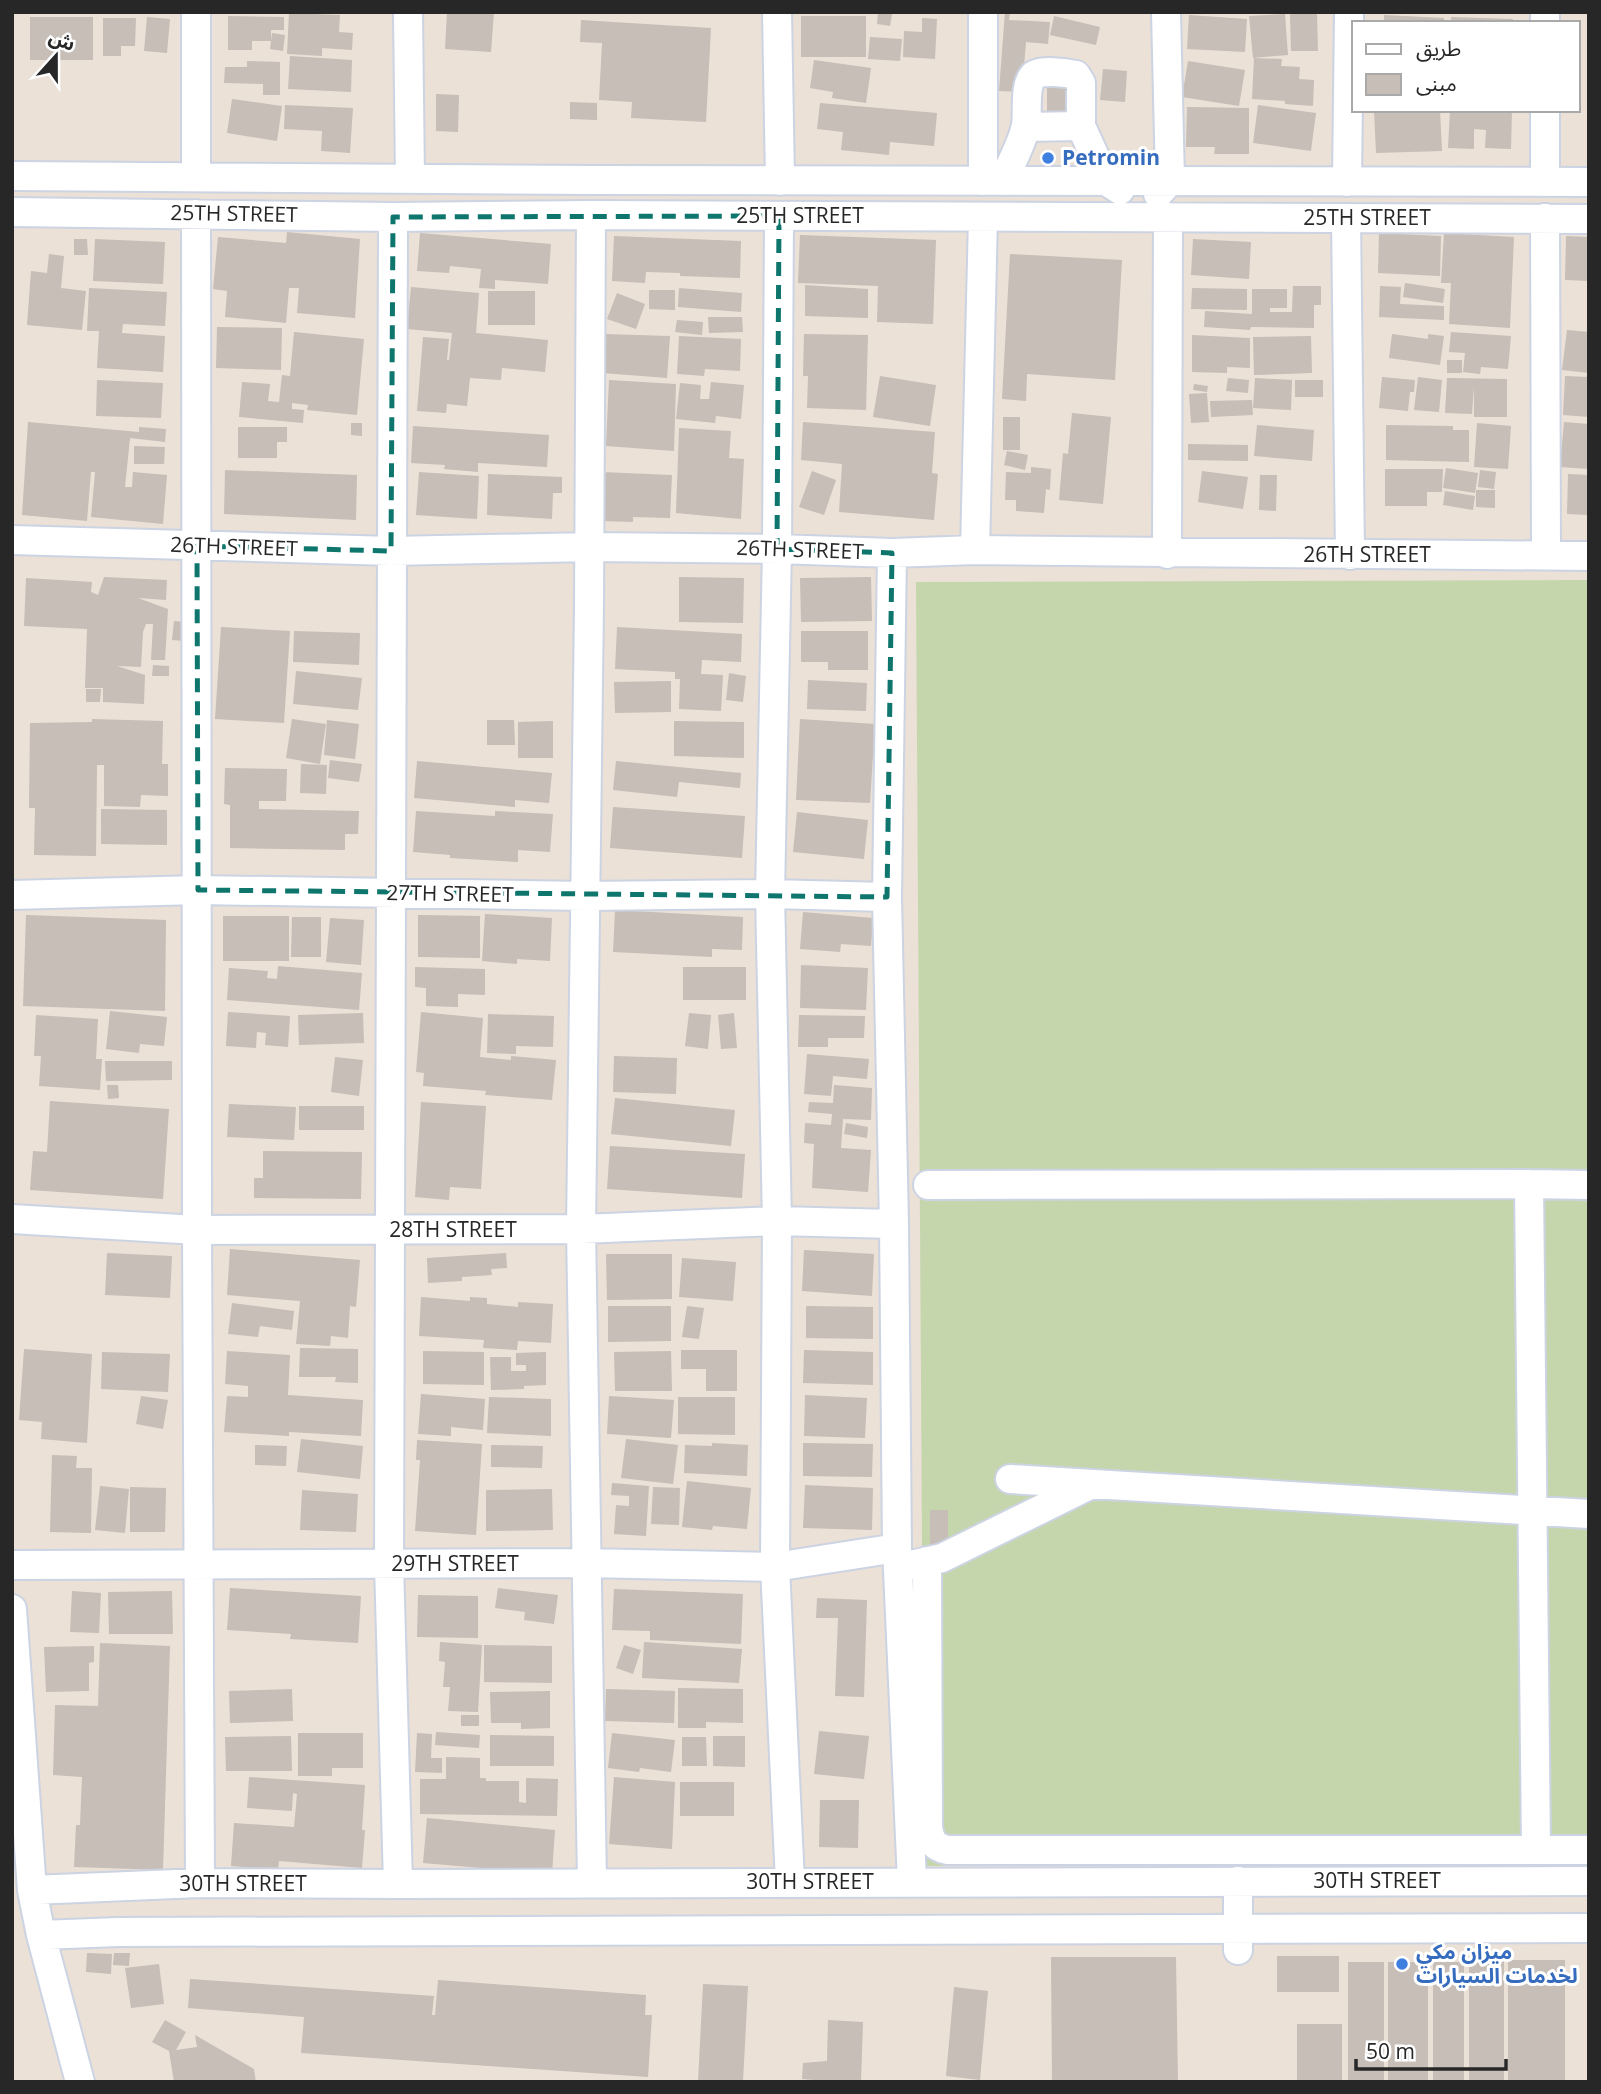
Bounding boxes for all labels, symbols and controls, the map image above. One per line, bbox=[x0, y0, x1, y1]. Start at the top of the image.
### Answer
north arrow bbox=[21, 21, 91, 91]
legend bbox=[1352, 21, 1580, 112]
text: ش bbox=[45, 23, 79, 57]
text: طريق bbox=[1416, 34, 1461, 62]
text: مبنى bbox=[1416, 69, 1457, 97]
place label: Petromin bbox=[1062, 143, 1160, 171]
marker: Petromin bbox=[1040, 150, 1056, 166]
street label: 25TH STREET bbox=[170, 198, 298, 228]
street label: 25TH STREET bbox=[736, 201, 864, 229]
street label: 25TH STREET bbox=[1303, 203, 1431, 231]
street label: 26TH STREET bbox=[170, 530, 299, 562]
street label: 26TH STREET bbox=[736, 533, 865, 565]
street label: 26TH STREET bbox=[1303, 540, 1431, 568]
street label: 27TH STREET bbox=[386, 878, 514, 908]
street label: 28TH STREET bbox=[389, 1215, 517, 1243]
street label: 29TH STREET bbox=[391, 1549, 519, 1577]
street label: 30TH STREET bbox=[1313, 1866, 1441, 1894]
street label: 30TH STREET bbox=[746, 1867, 874, 1895]
street label: 30TH STREET bbox=[179, 1869, 307, 1897]
place label: ميزان مكي لخدمات السيارات bbox=[1416, 1937, 1578, 1989]
marker: ميزان مكي لخدمات السيارات bbox=[1394, 1956, 1410, 1972]
scale bar bbox=[1356, 2028, 1506, 2072]
text: 50 m bbox=[1366, 2037, 1415, 2065]

